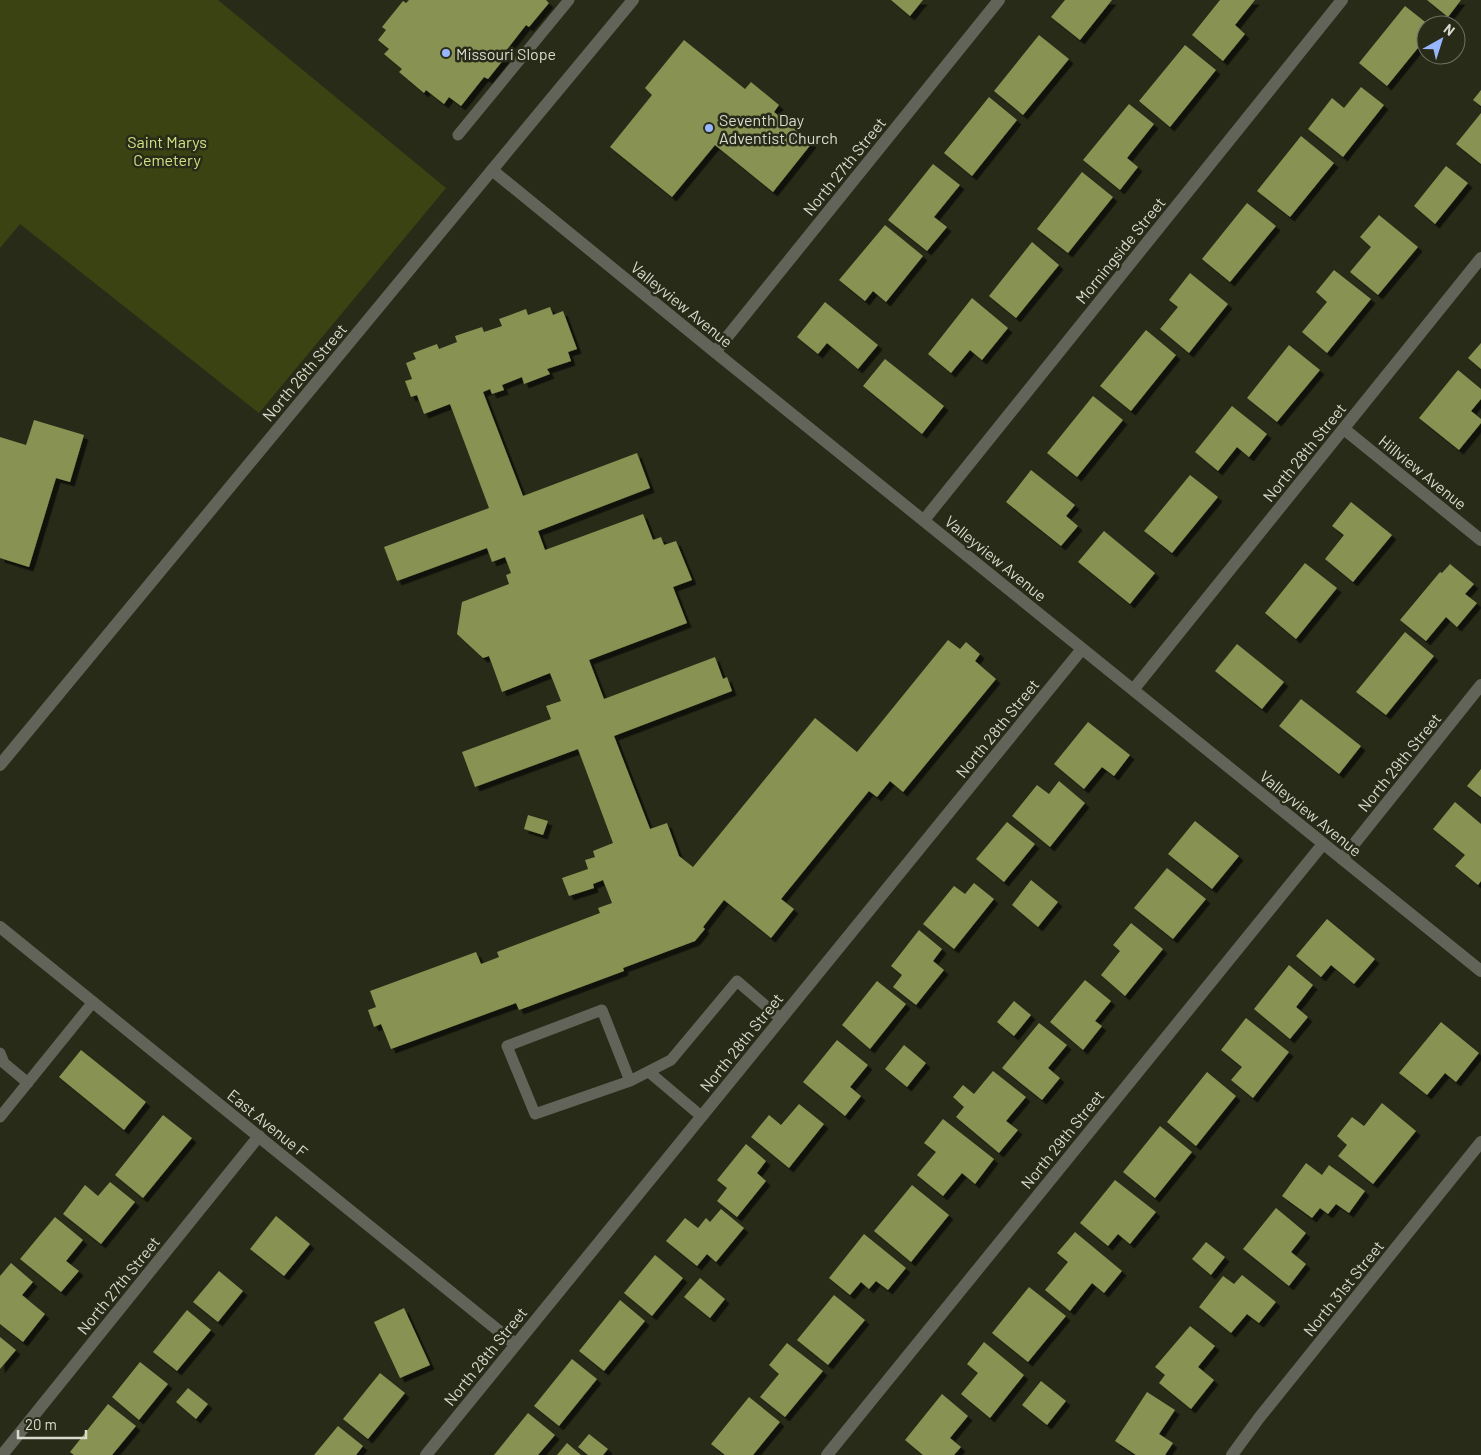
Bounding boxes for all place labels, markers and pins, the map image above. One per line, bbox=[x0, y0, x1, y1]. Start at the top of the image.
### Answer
place label: Missouri Slope bbox=[456, 44, 556, 63]
marker: Missouri Slope bbox=[440, 47, 452, 59]
place label: Seventh Day Adventist Church bbox=[719, 110, 838, 147]
marker: Seventh Day Adventist Church bbox=[703, 122, 715, 134]

